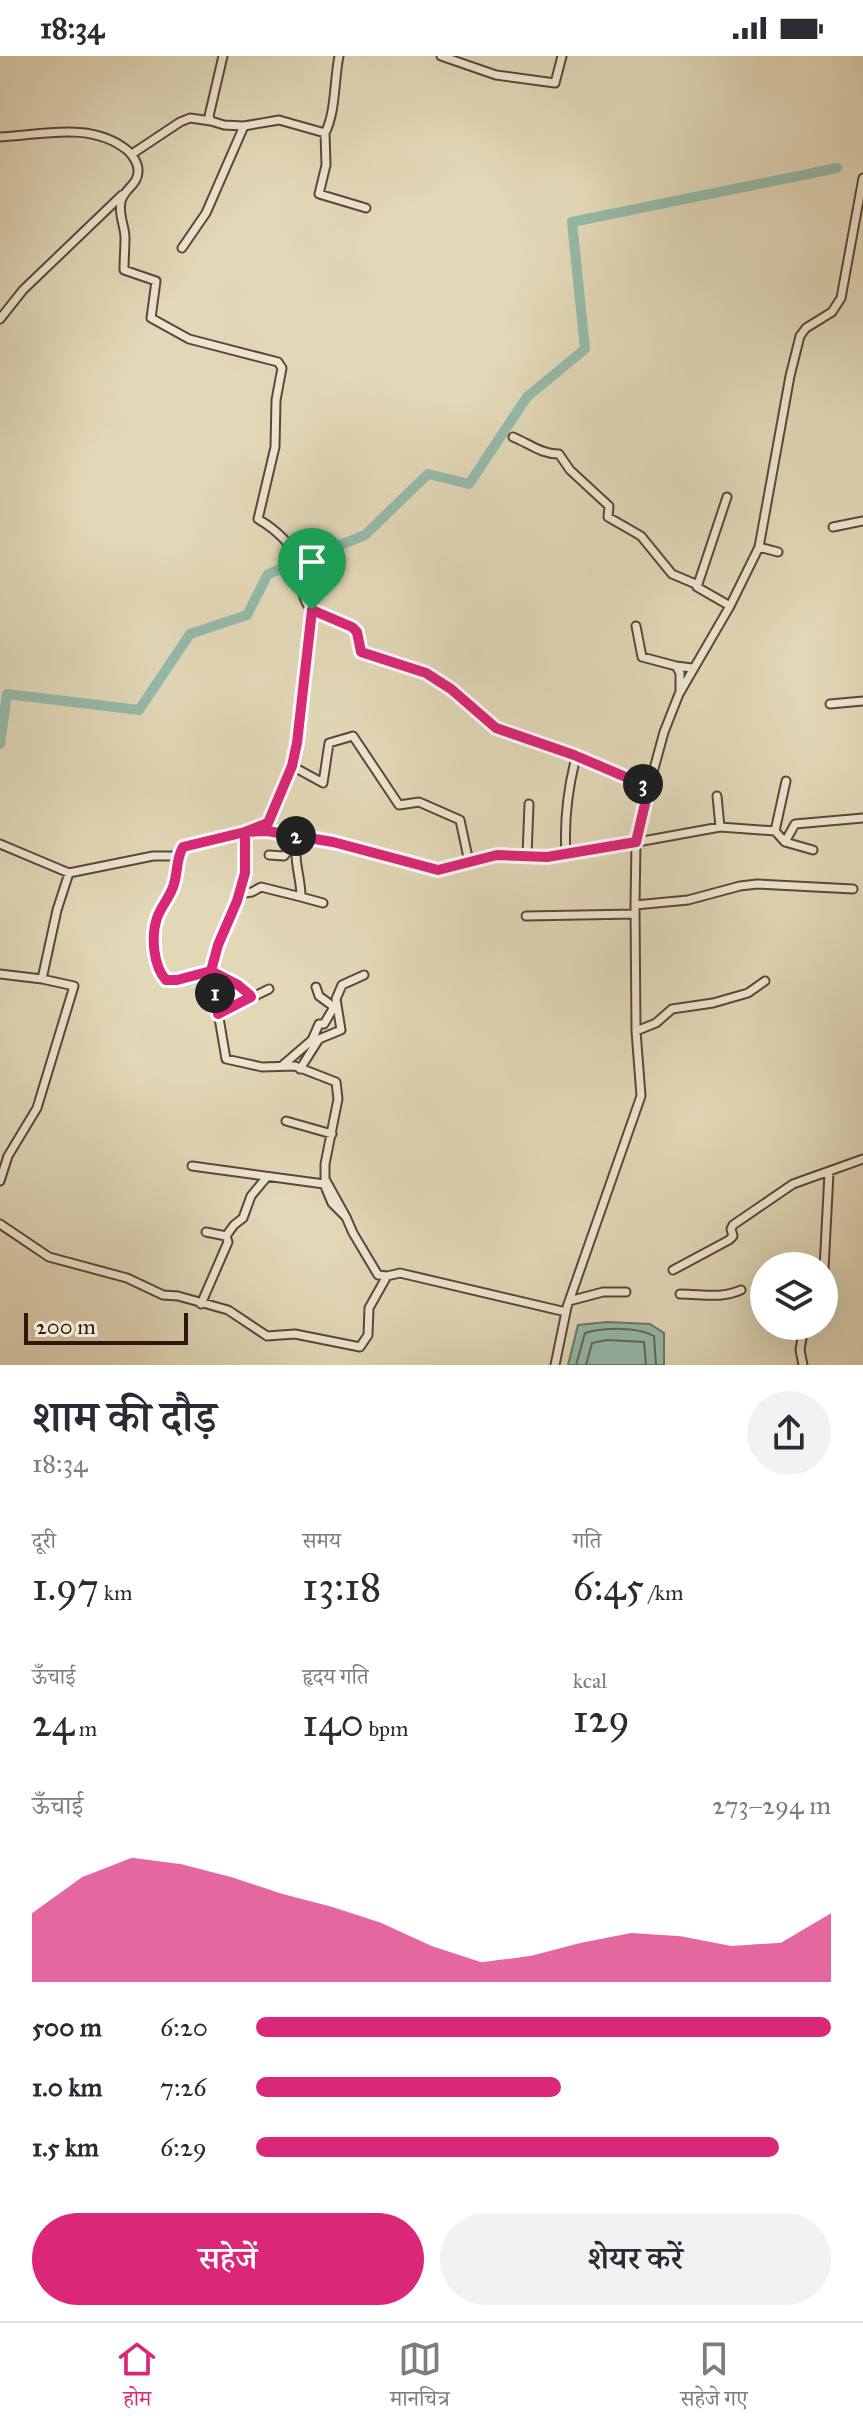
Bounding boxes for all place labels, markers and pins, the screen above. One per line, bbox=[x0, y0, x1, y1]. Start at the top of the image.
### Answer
pin bbox=[278, 528, 346, 610]
pin: 3 bbox=[623, 764, 663, 804]
pin: 2 bbox=[276, 816, 316, 856]
pin: 1 bbox=[195, 973, 235, 1013]

